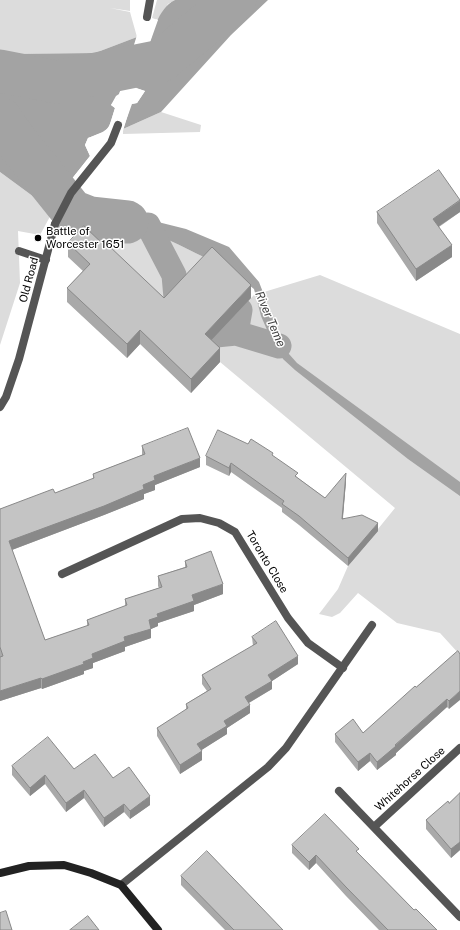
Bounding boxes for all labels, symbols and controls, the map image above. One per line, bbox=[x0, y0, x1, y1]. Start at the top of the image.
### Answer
place label: Battle of Worcester 1651 bbox=[46, 225, 124, 251]
marker: Battle of Worcester 1651 bbox=[33, 233, 43, 243]
street label: Old Road bbox=[17, 256, 41, 304]
water label: River Teme bbox=[252, 289, 288, 349]
street label: Toronto Close bbox=[243, 529, 291, 595]
street label: Whitehorse Close bbox=[372, 744, 448, 814]

